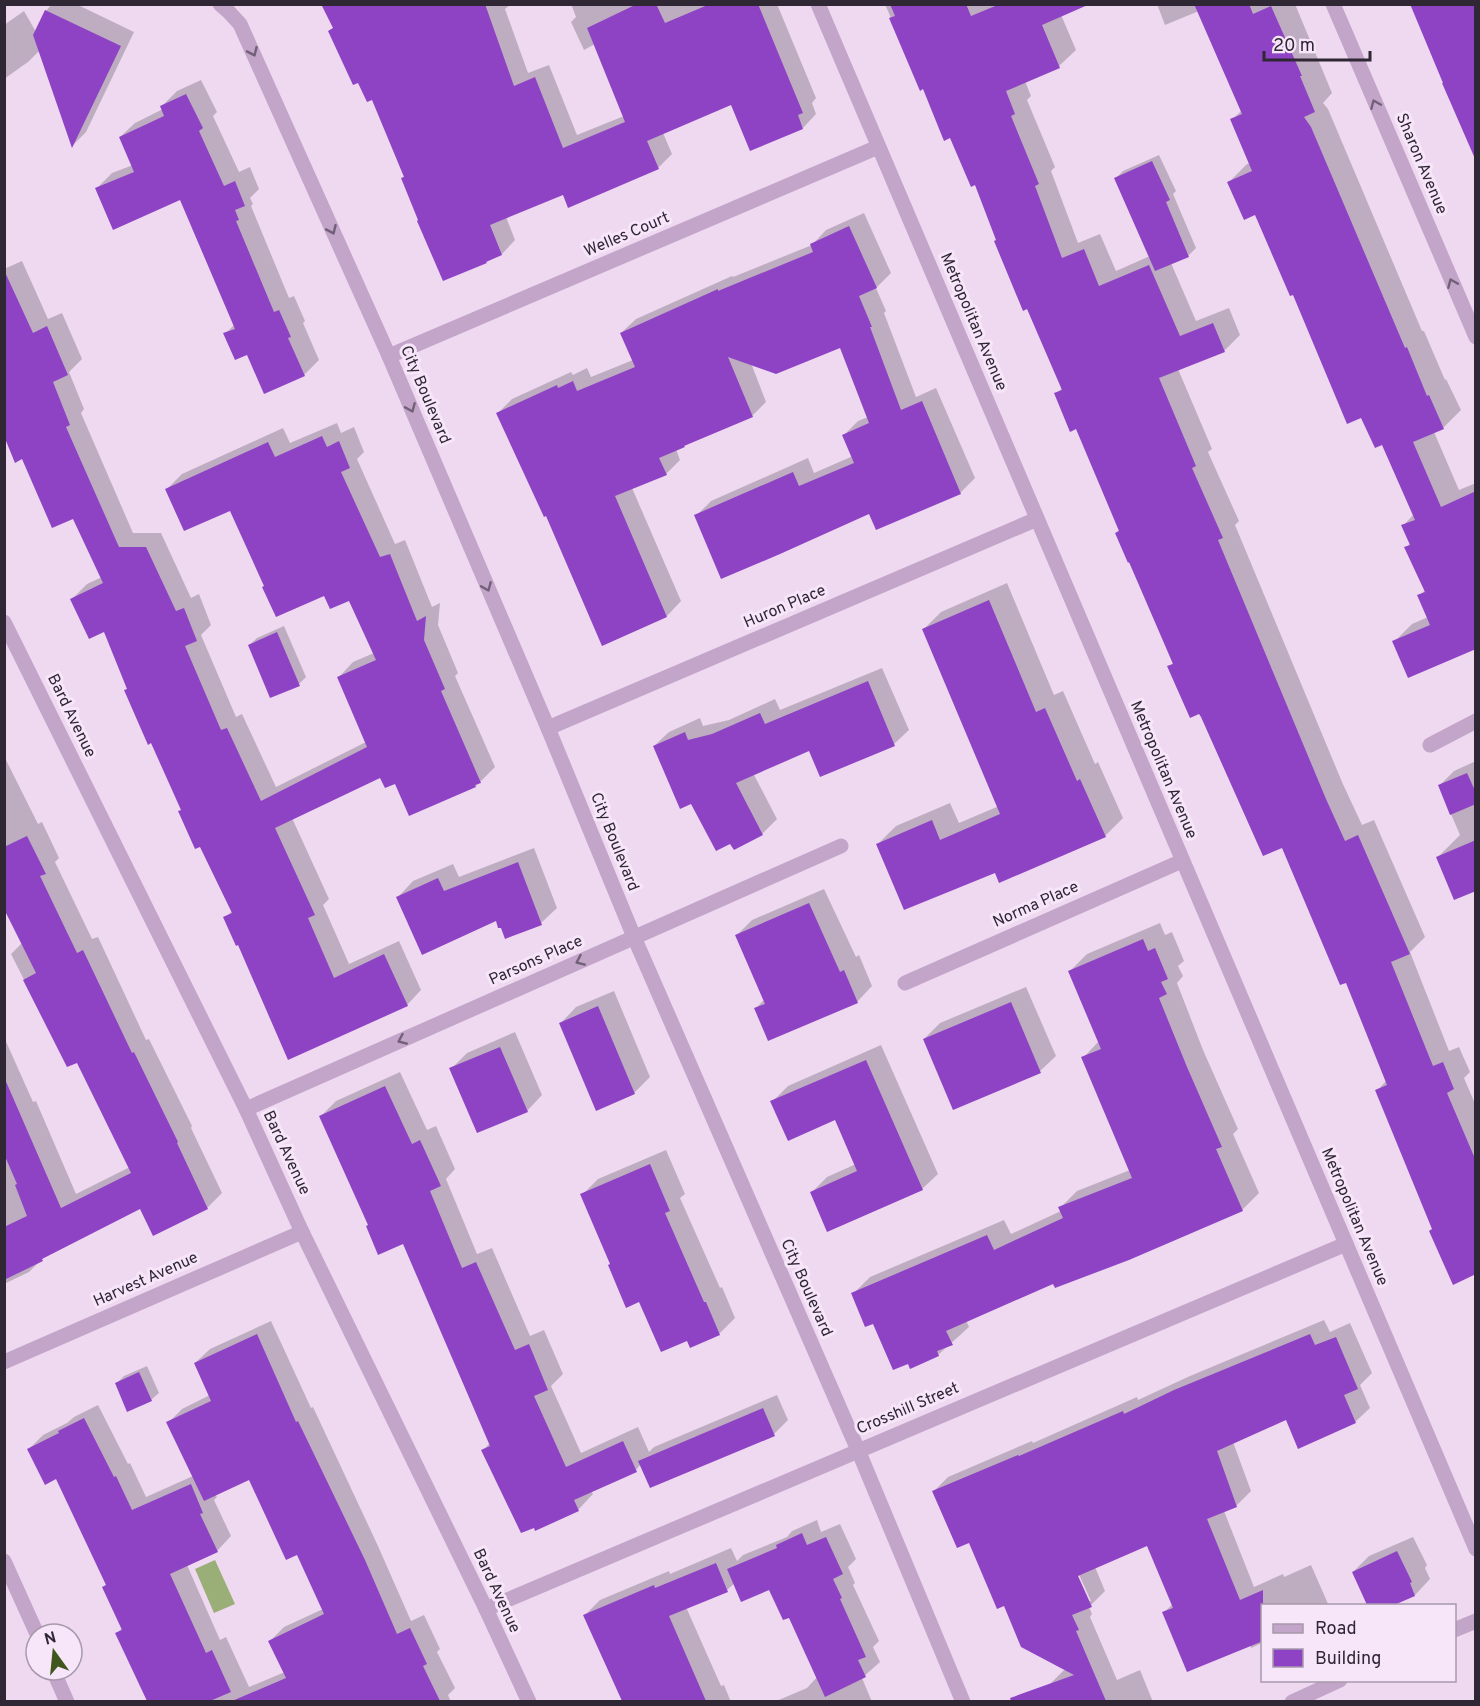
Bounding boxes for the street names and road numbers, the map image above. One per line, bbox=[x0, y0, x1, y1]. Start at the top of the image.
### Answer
street label: Sharon Avenue bbox=[1391, 111, 1451, 217]
street label: Welles Court bbox=[581, 208, 673, 262]
street label: Metropolitan Avenue bbox=[935, 250, 1011, 394]
street label: City Boulevard bbox=[395, 343, 455, 447]
street label: Huron Place bbox=[741, 581, 829, 633]
street label: Bard Avenue bbox=[42, 671, 100, 761]
street label: Metropolitan Avenue bbox=[1125, 698, 1201, 842]
street label: City Boulevard bbox=[585, 790, 643, 894]
street label: Norma Place bbox=[990, 877, 1082, 933]
street label: Parsons Place bbox=[486, 931, 586, 991]
street label: Bard Avenue bbox=[258, 1108, 314, 1198]
street label: Metropolitan Avenue bbox=[1316, 1145, 1392, 1289]
street label: City Boulevard bbox=[776, 1236, 836, 1340]
street label: Harvest Avenue bbox=[91, 1248, 201, 1312]
street label: Crosshill Street bbox=[854, 1378, 962, 1440]
street label: Bard Avenue bbox=[468, 1546, 524, 1636]

